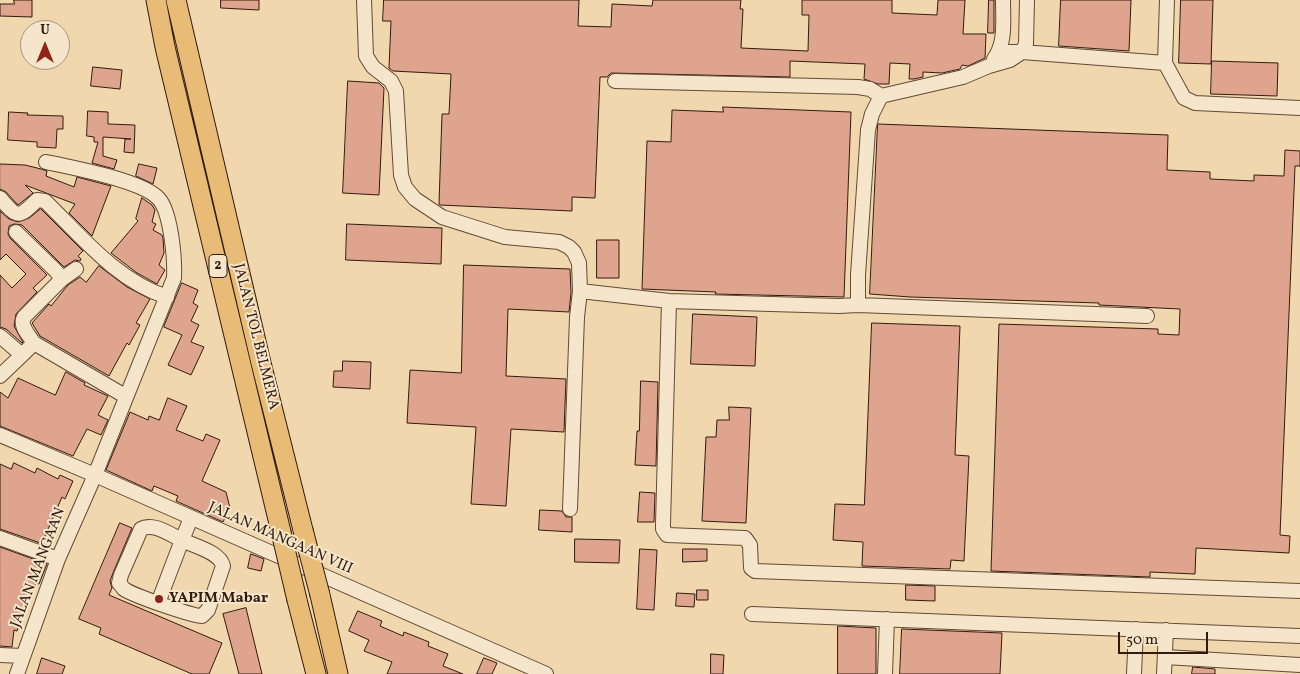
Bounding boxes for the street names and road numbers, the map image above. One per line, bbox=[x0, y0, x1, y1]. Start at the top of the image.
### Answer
road number: 2 bbox=[209, 255, 227, 278]
street label: JALAN TOL BELMERA bbox=[228, 262, 282, 412]
street label: JALAN MANGAAN VIII bbox=[205, 499, 355, 579]
street label: JALAN MANGAAN bbox=[8, 505, 70, 631]

